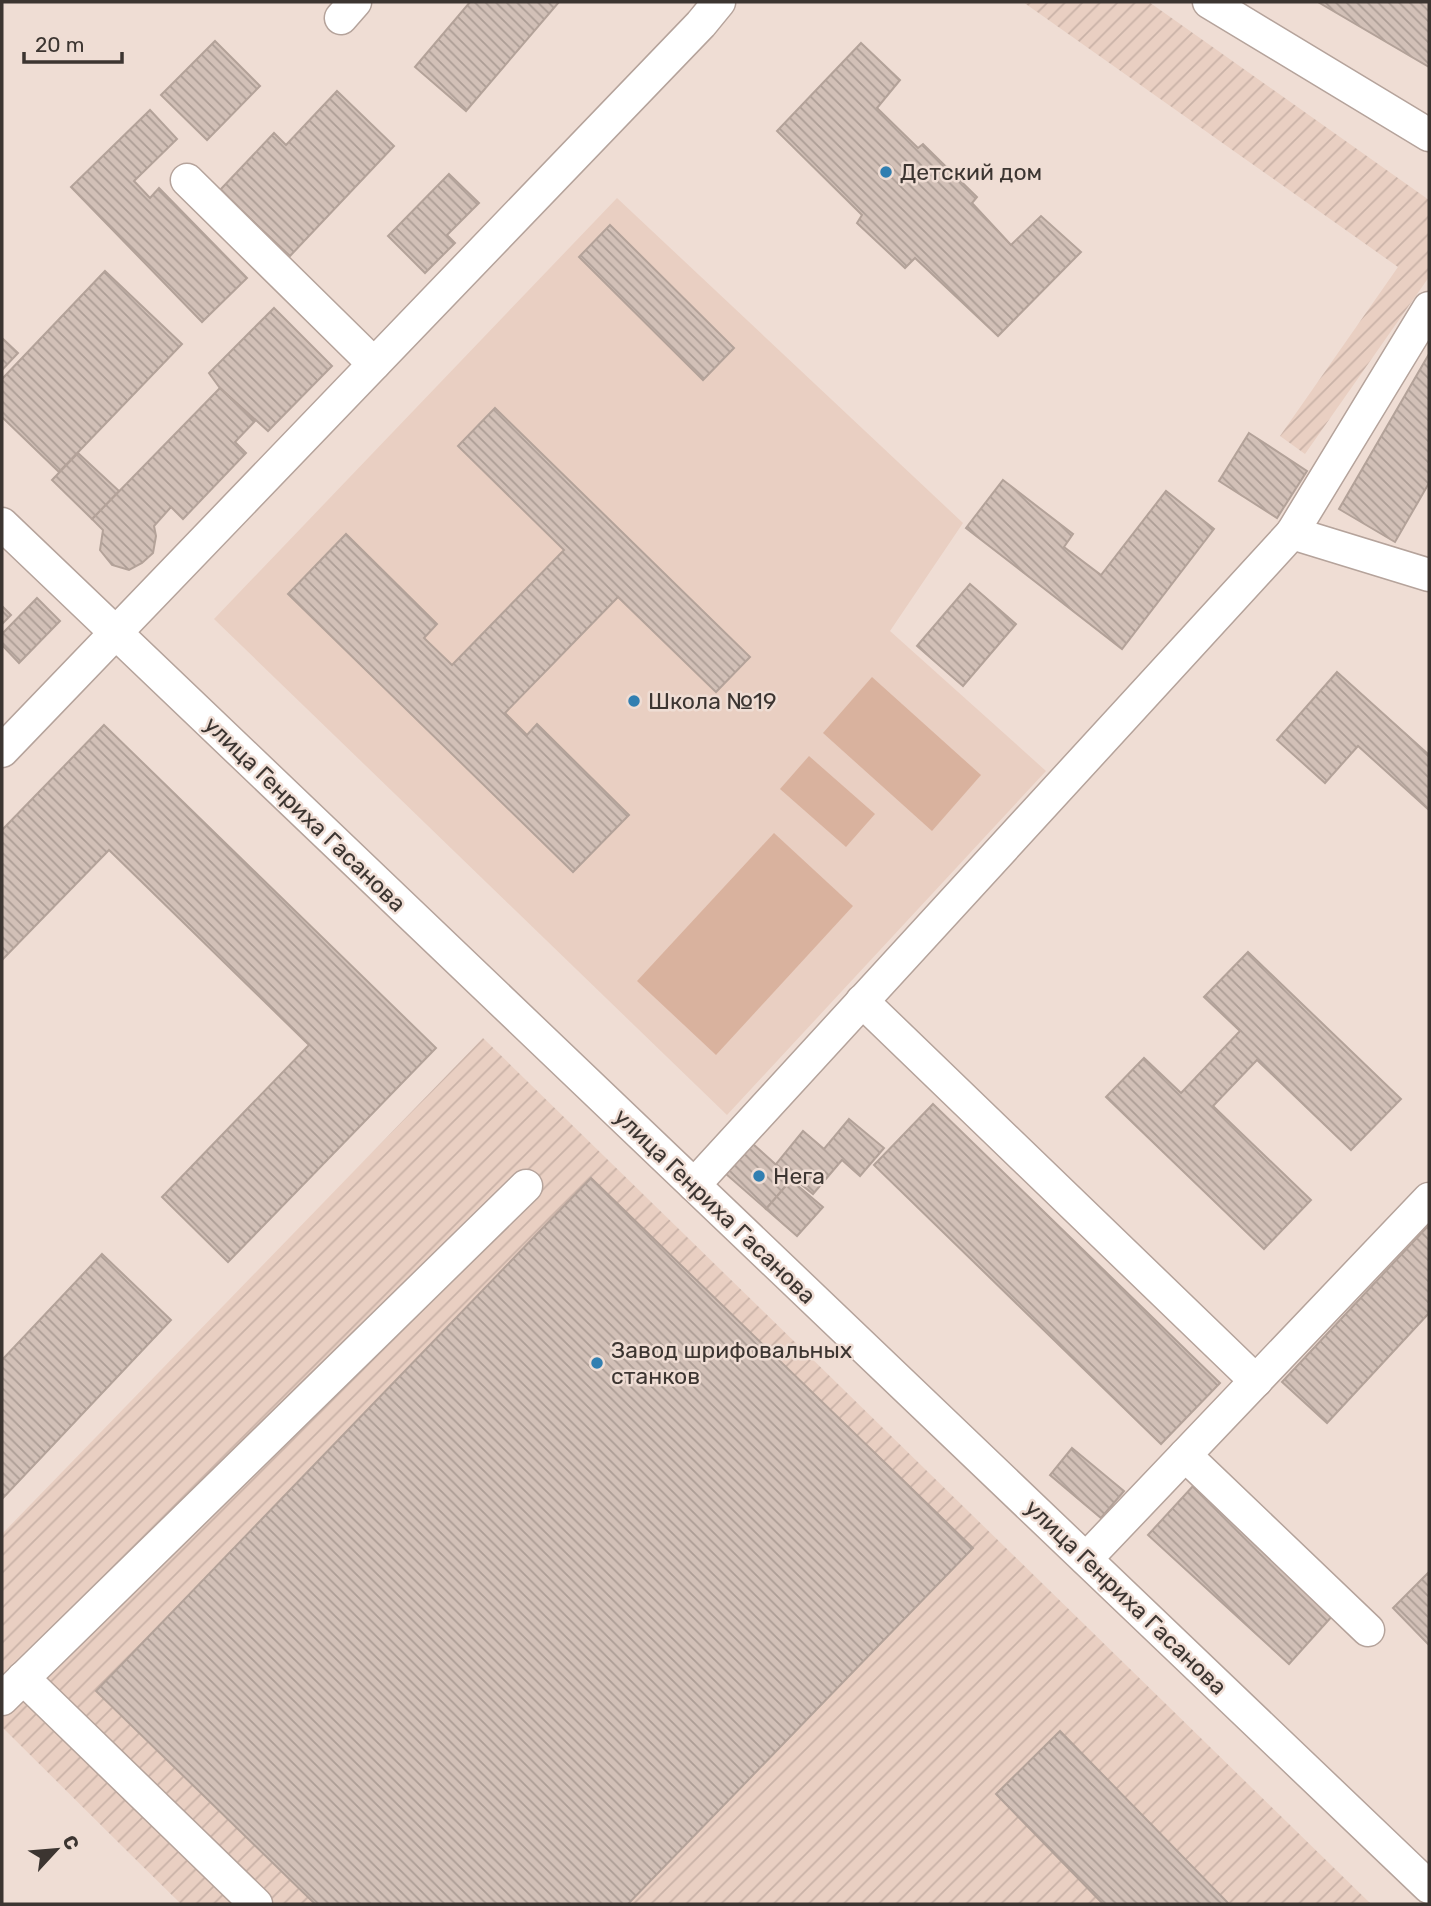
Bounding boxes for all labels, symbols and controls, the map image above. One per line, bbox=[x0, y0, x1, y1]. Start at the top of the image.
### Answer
scale bar bbox=[24, 21, 122, 65]
text: 20 m bbox=[35, 32, 84, 57]
place label: Детский дом bbox=[900, 158, 1042, 186]
marker: Детский дом bbox=[878, 164, 894, 180]
place label: Школа №19 bbox=[648, 687, 777, 715]
marker: Школа №19 bbox=[626, 693, 642, 709]
street label: улица Генриха Гасанова bbox=[198, 710, 412, 918]
street label: улица Генриха Гасанова bbox=[608, 1102, 822, 1310]
place label: Нега bbox=[773, 1162, 825, 1190]
marker: Нега bbox=[751, 1168, 767, 1184]
place label: Завод шрифовальных станков bbox=[611, 1336, 852, 1390]
marker: Завод шрифовальных станков bbox=[589, 1355, 605, 1371]
street label: улица Генриха Гасанова bbox=[1019, 1493, 1233, 1701]
north arrow bbox=[21, 1815, 91, 1885]
text: С bbox=[58, 1832, 84, 1854]

